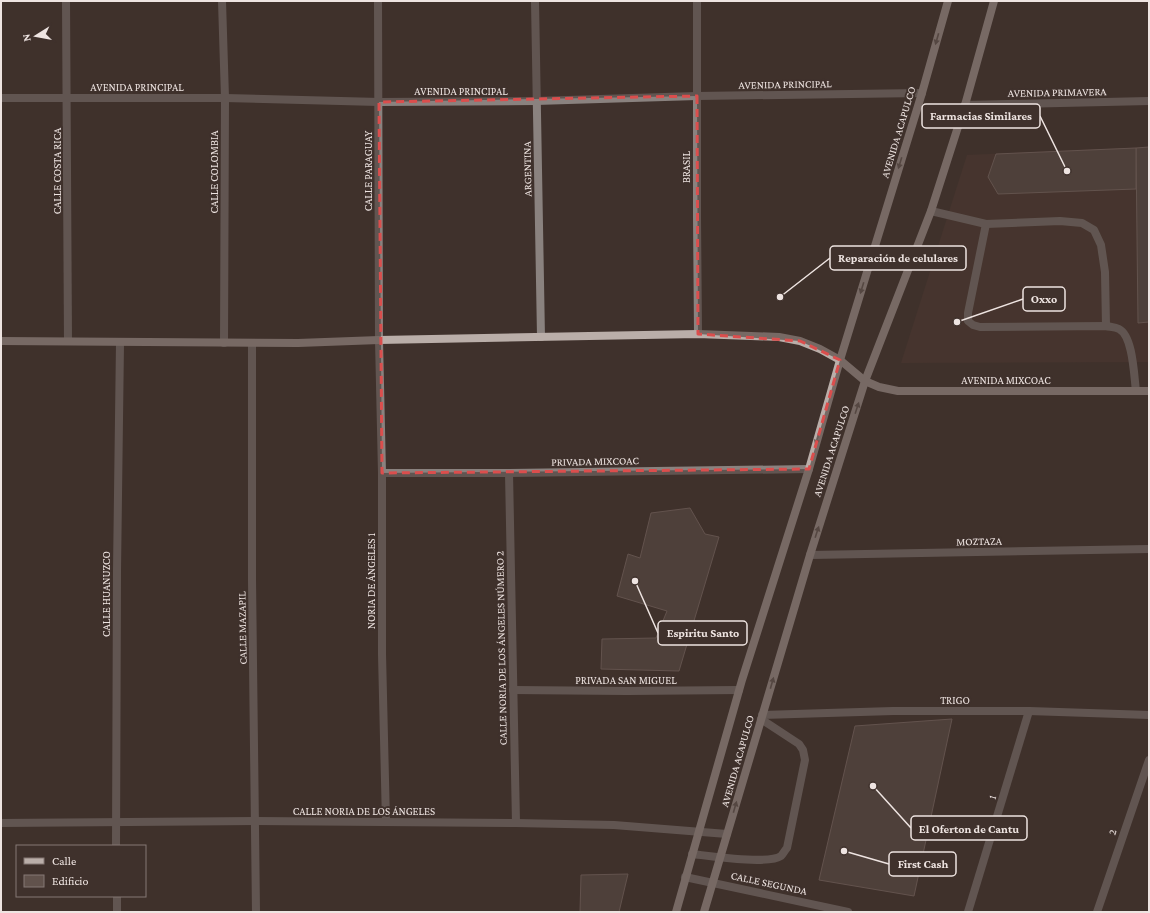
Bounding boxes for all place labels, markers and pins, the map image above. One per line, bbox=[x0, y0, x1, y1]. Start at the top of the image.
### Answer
callout: Farmacias Similares bbox=[922, 104, 1040, 128]
callout: Reparación de celulares bbox=[830, 246, 966, 270]
callout: Oxxo bbox=[1023, 287, 1065, 311]
callout: Espiritu Santo bbox=[658, 621, 747, 645]
callout: El Oferton de Cantu bbox=[911, 816, 1027, 840]
callout: First Cash bbox=[889, 852, 956, 876]

